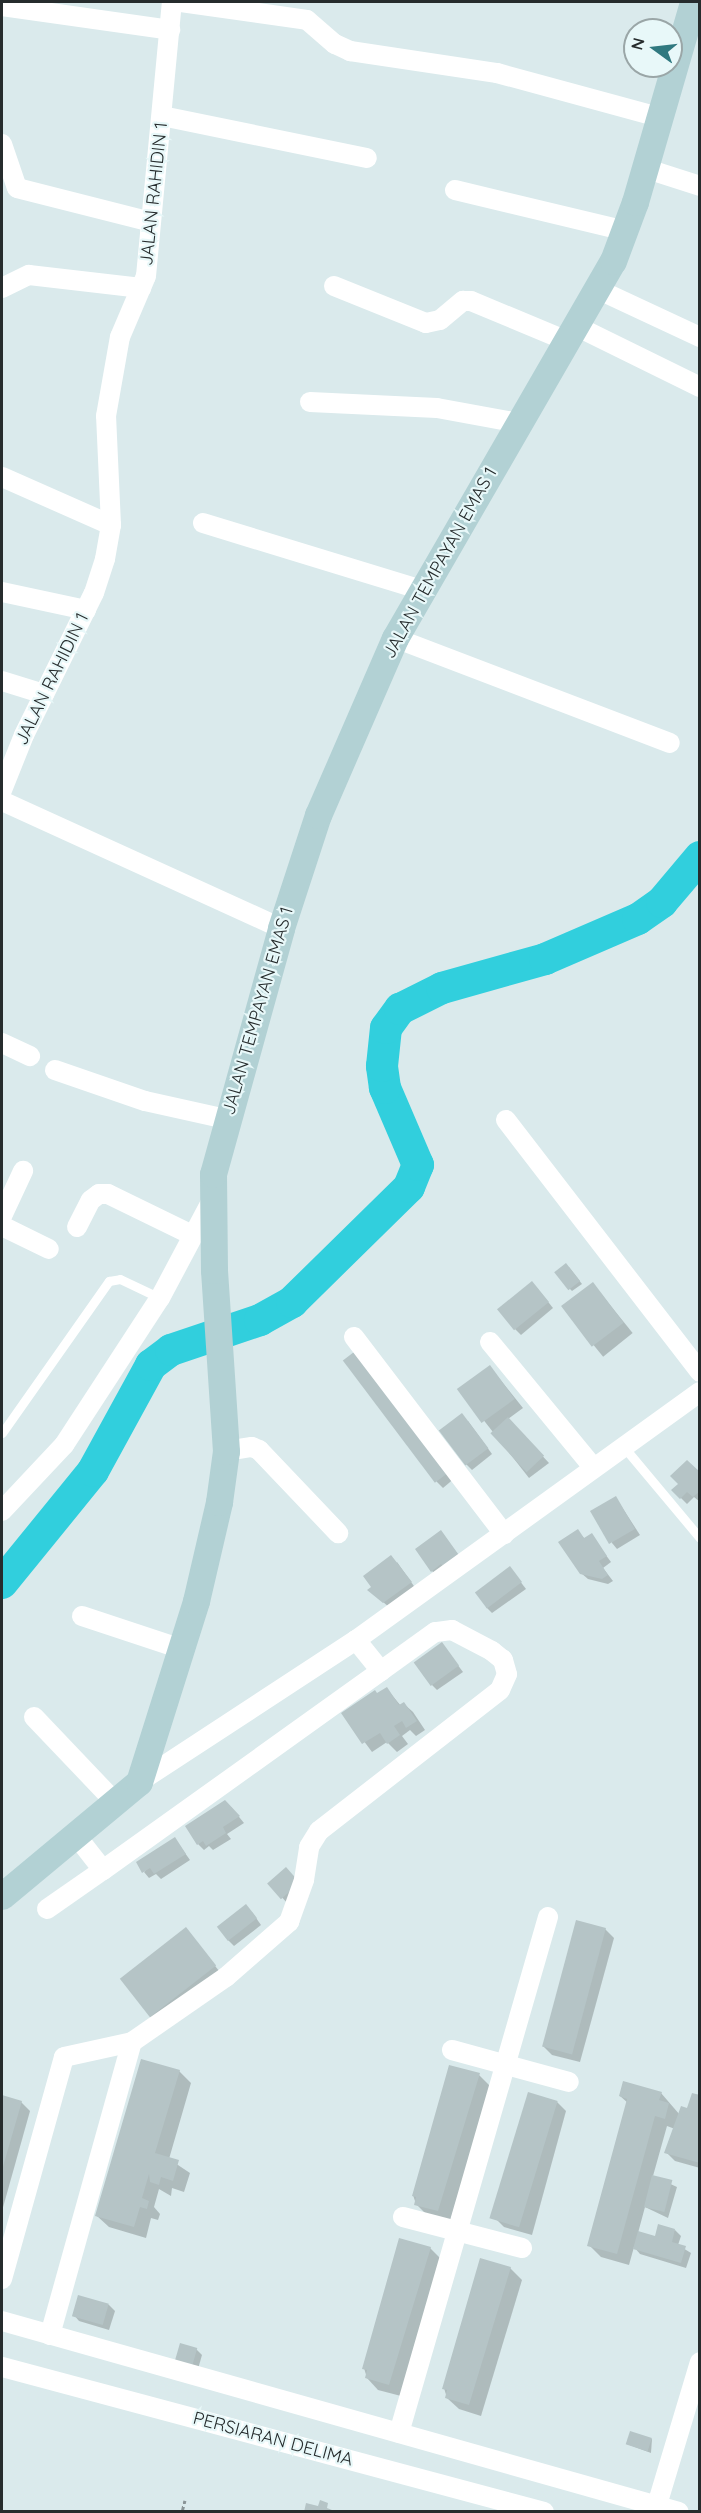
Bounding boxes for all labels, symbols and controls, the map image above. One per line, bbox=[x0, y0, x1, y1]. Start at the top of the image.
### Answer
north arrow bbox=[623, 18, 683, 78]
text: N bbox=[626, 36, 649, 52]
street label: JALAN RAHIDIN 1 bbox=[136, 121, 172, 267]
street label: JALAN TEMPAYAN EMAS 1 bbox=[378, 464, 502, 662]
street label: JALAN RAHIDIN 1 bbox=[11, 609, 93, 749]
street label: JALAN TEMPAYAN EMAS 1 bbox=[218, 905, 298, 1117]
street label: PERSIARAN DELIMA bbox=[191, 2407, 355, 2471]

